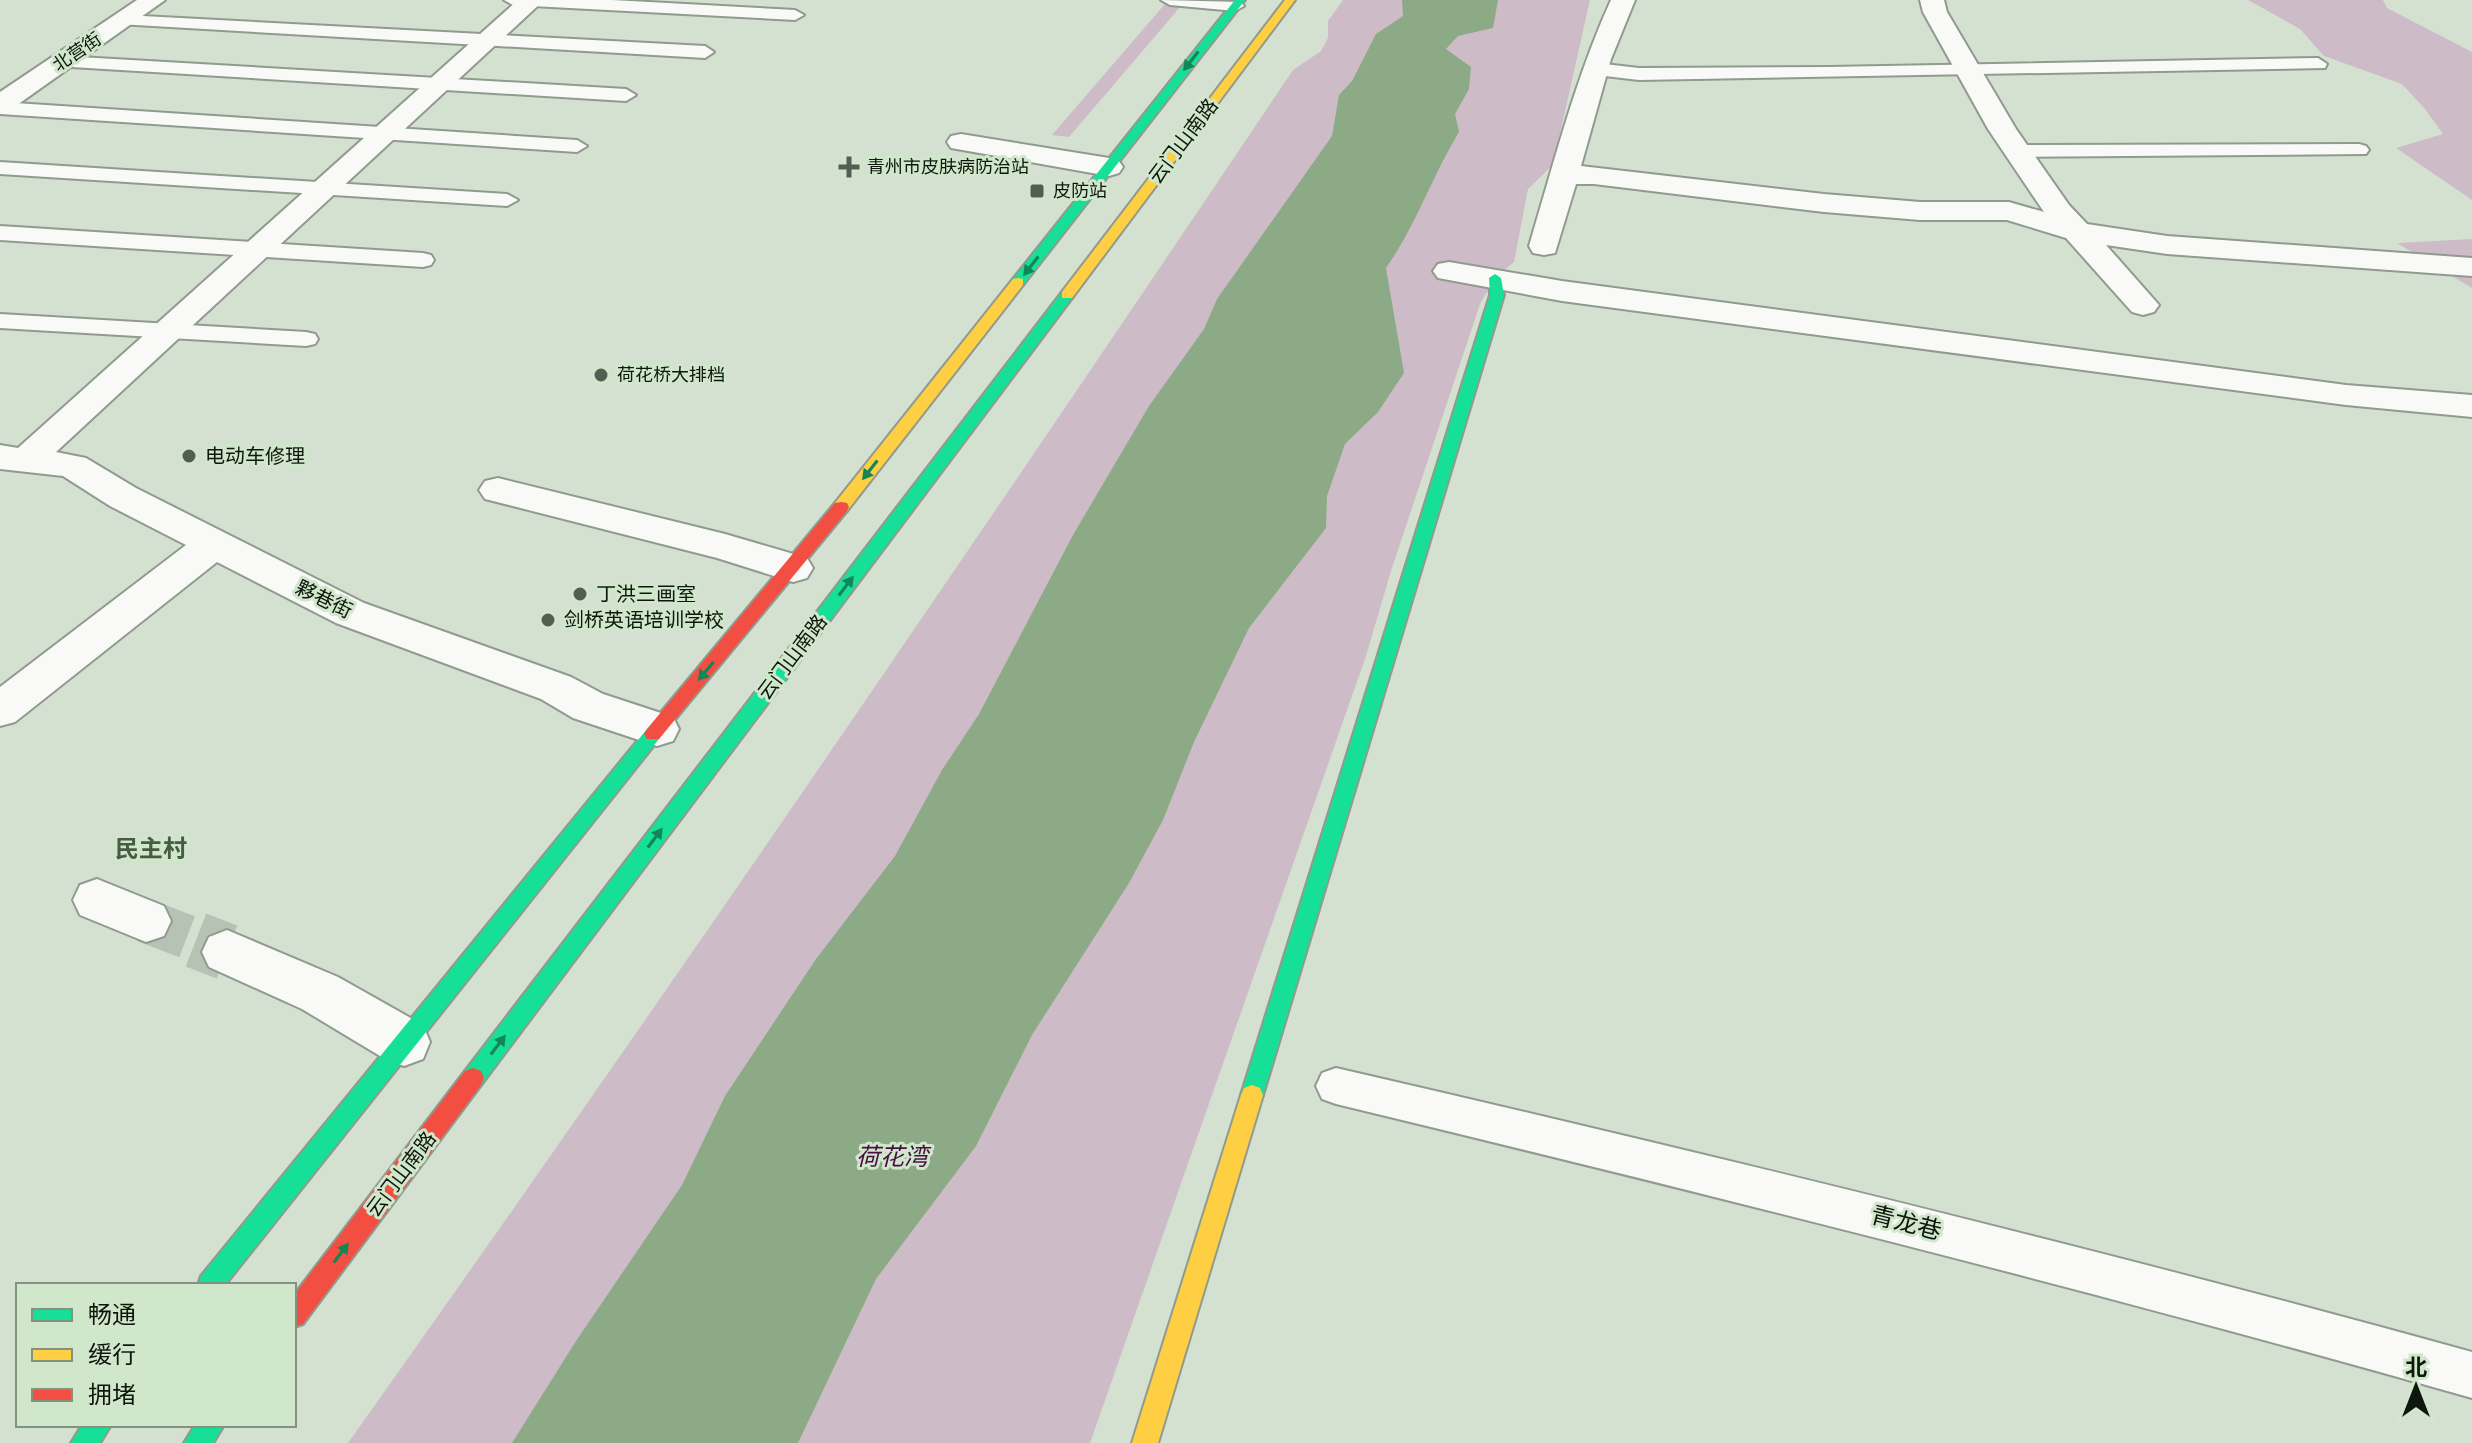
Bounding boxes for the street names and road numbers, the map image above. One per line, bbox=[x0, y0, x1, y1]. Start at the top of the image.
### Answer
street label: 北营街 bbox=[47, 26, 106, 76]
street label: 云门山南路 bbox=[1142, 93, 1223, 189]
street label: 夥巷街 bbox=[291, 573, 357, 624]
street label: 云门山南路 bbox=[751, 609, 832, 705]
street label: 云门山南路 bbox=[360, 1126, 441, 1222]
street label: 青龙巷 bbox=[1867, 1197, 1945, 1246]

